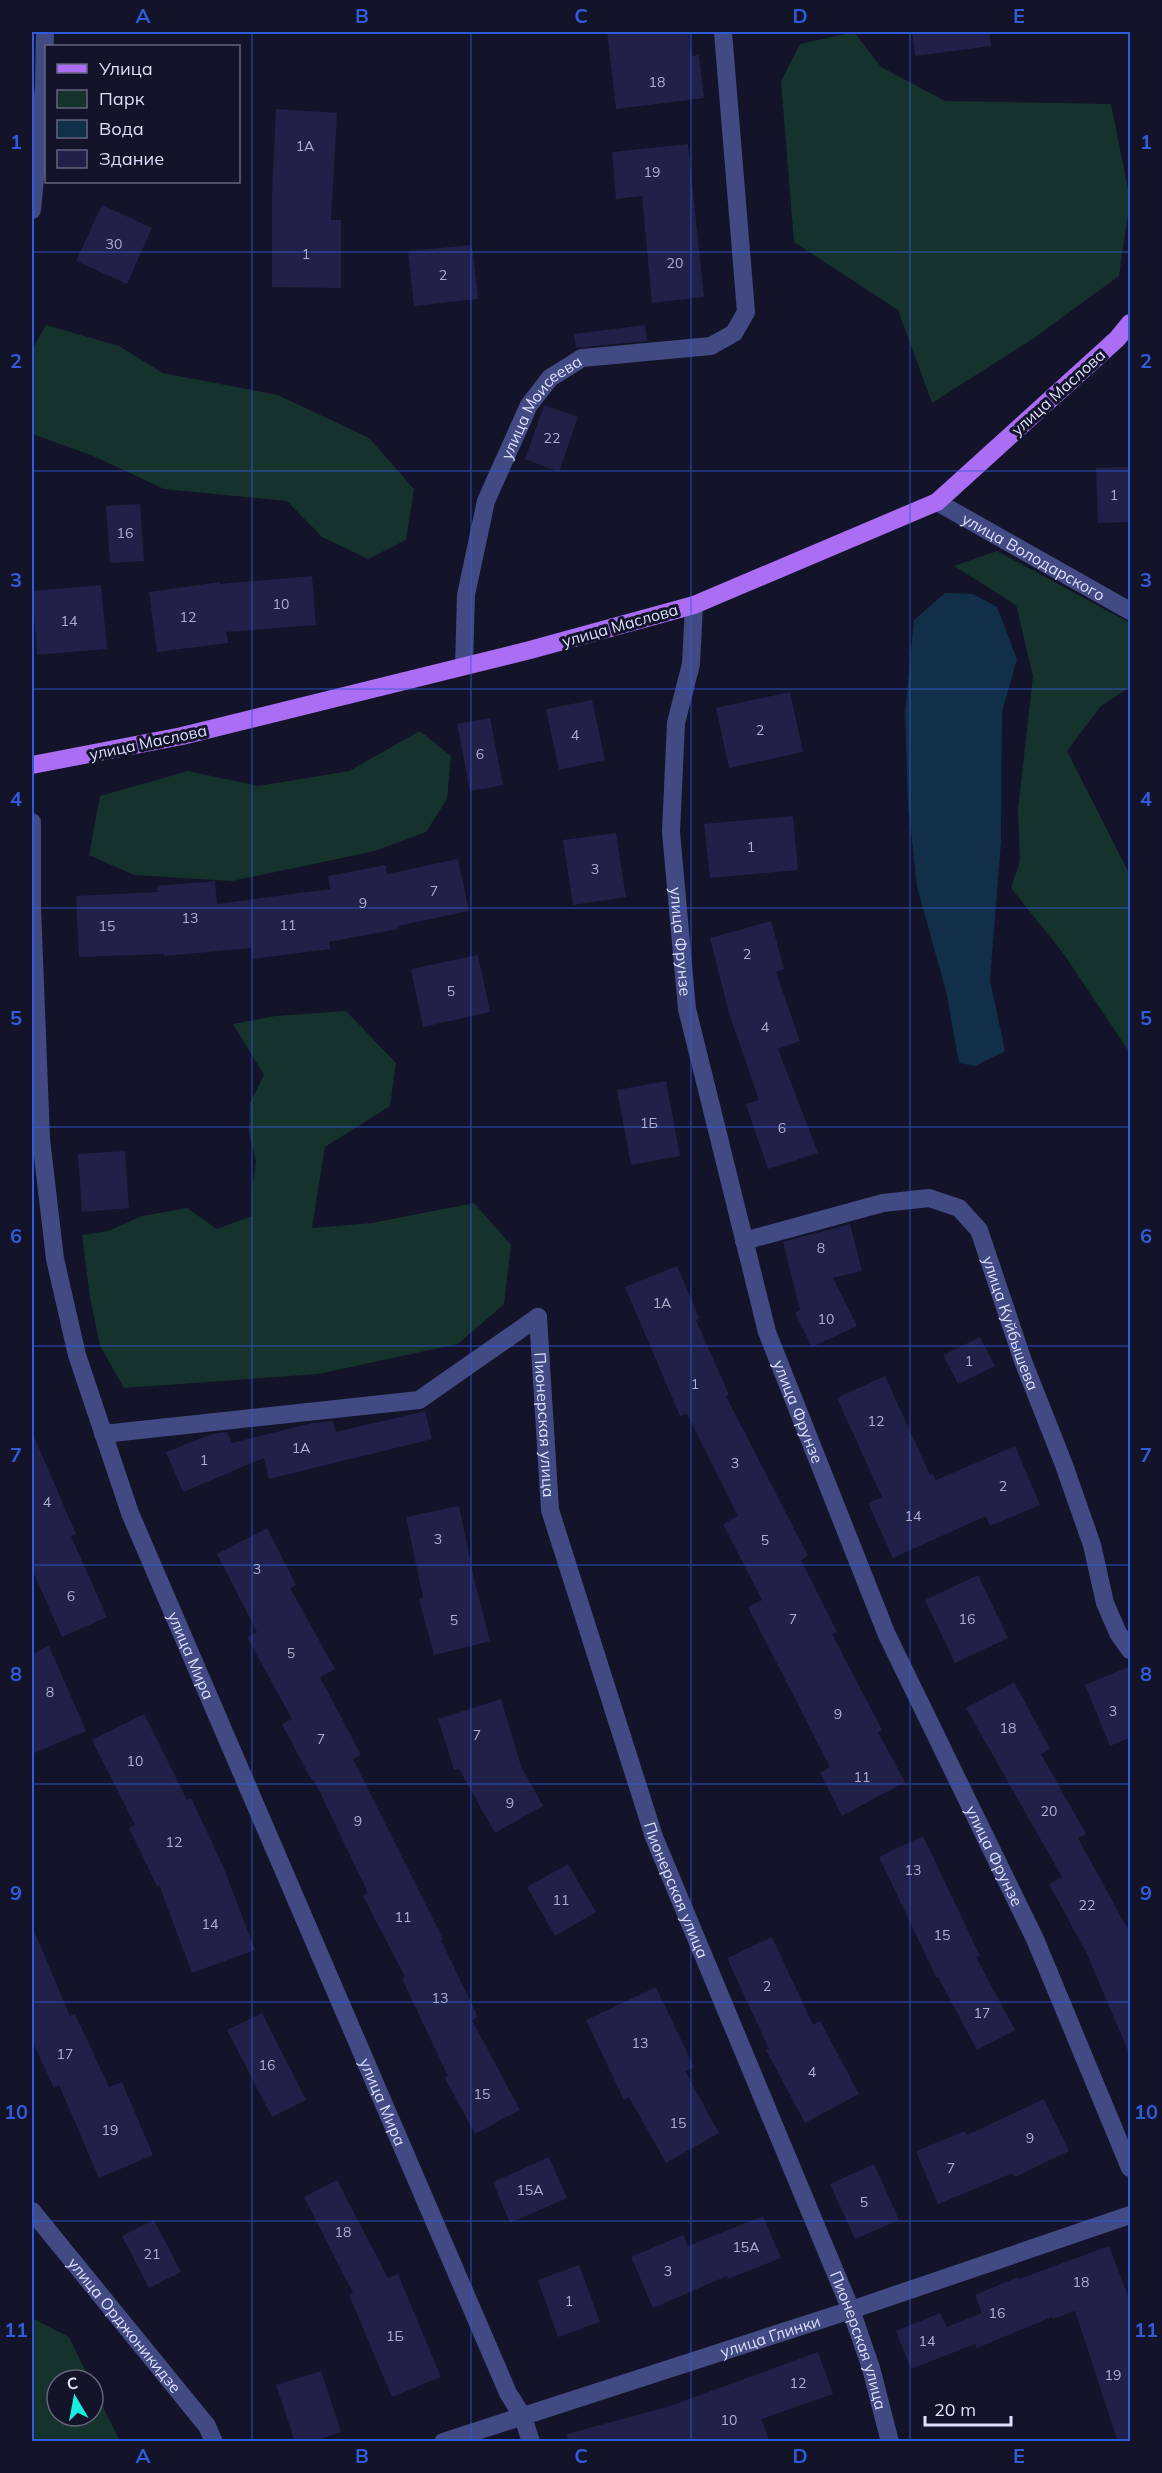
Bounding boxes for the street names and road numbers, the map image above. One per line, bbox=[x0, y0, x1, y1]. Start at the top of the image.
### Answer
street label: улица Маслова bbox=[1007, 345, 1109, 439]
street label: улица Моисеева bbox=[496, 351, 585, 462]
street label: улица Володарского bbox=[959, 508, 1109, 605]
street label: улица Маслова bbox=[560, 599, 680, 651]
street label: улица Маслова bbox=[87, 720, 209, 764]
street label: улица Фрунзе bbox=[666, 886, 696, 997]
street label: улица Куйбышева bbox=[978, 1253, 1044, 1393]
street label: Пионерская улица bbox=[530, 1352, 559, 1498]
street label: улица Фрунзе bbox=[769, 1357, 828, 1466]
street label: улица Мира bbox=[163, 1608, 219, 1702]
street label: улица Фрунзе bbox=[961, 1802, 1028, 1910]
street label: Пионерская улица bbox=[640, 1819, 713, 1961]
street label: улица Мира bbox=[355, 2055, 411, 2149]
street label: улица Орджоникидзе bbox=[64, 2253, 186, 2397]
street label: Пионерская улица bbox=[826, 2268, 891, 2412]
street label: улица Глинки bbox=[718, 2311, 823, 2362]

